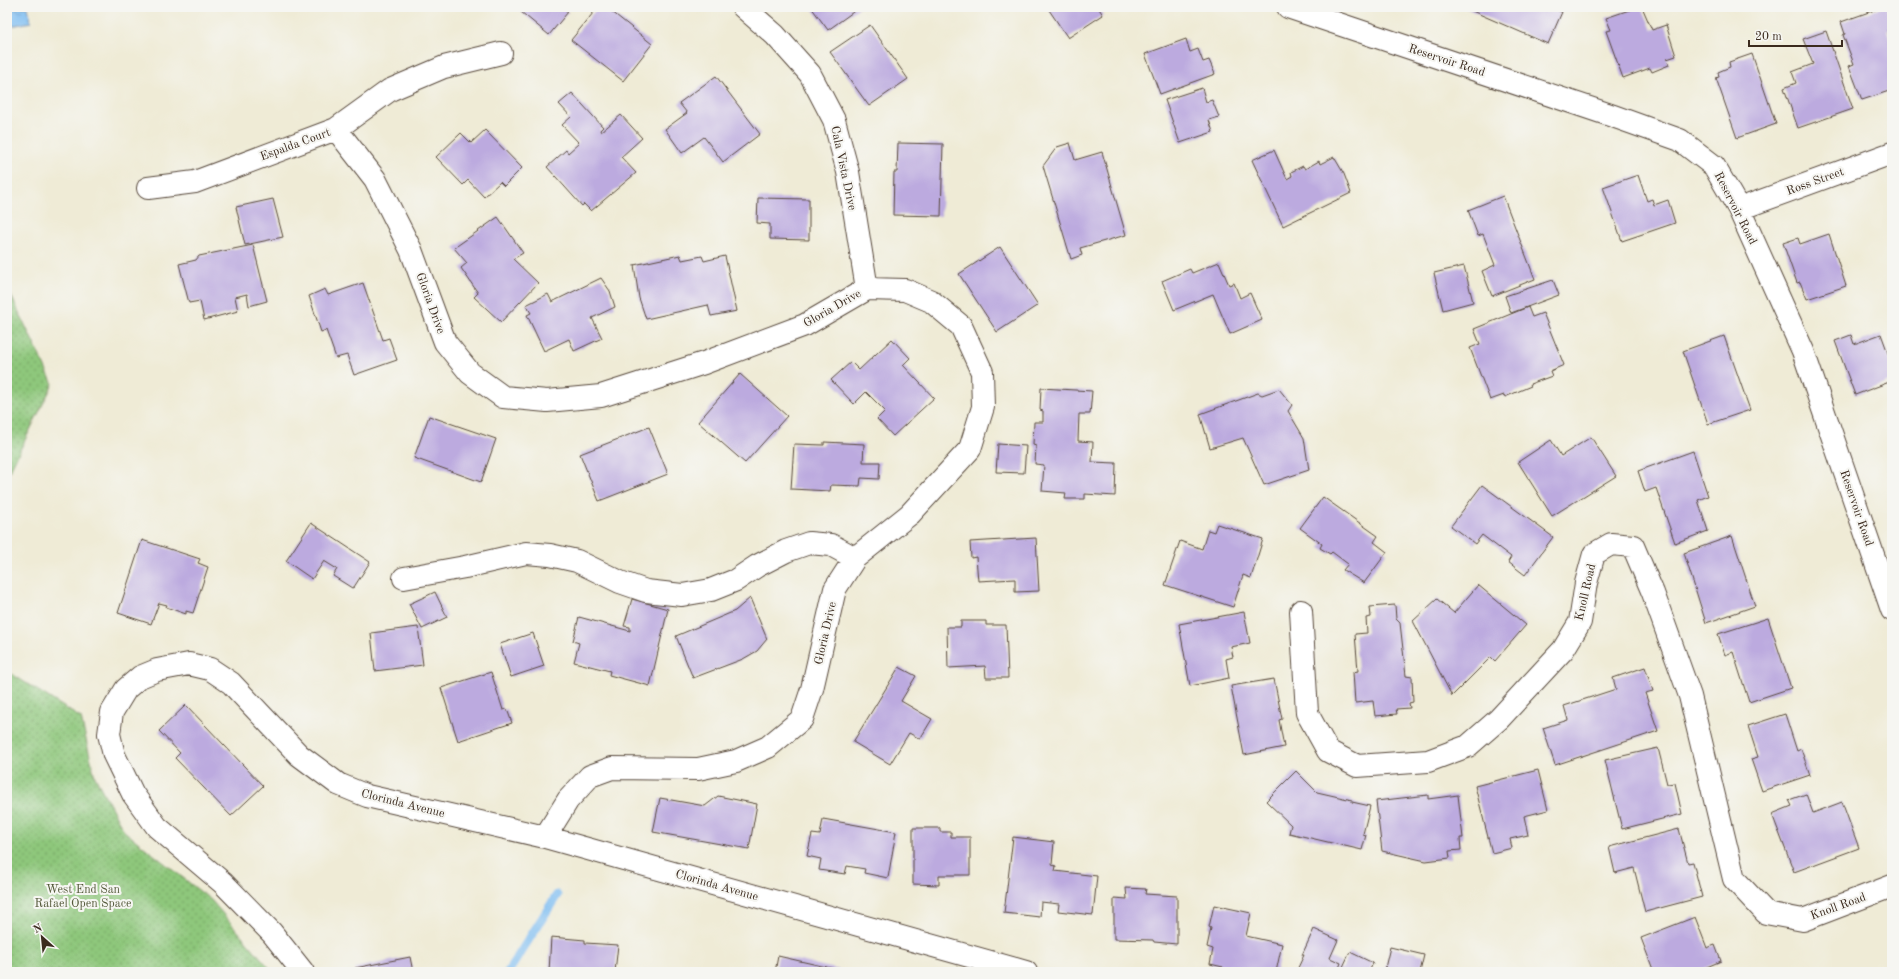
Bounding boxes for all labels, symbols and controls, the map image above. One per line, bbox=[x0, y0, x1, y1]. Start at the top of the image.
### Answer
scale bar bbox=[1749, 22, 1842, 48]
text: 20 m bbox=[1755, 31, 1782, 43]
street label: Reservoir Road bbox=[1407, 43, 1486, 79]
street label: Cala Vista Drive bbox=[828, 125, 858, 212]
street label: Espalda Court bbox=[259, 127, 332, 163]
street label: Ross Street bbox=[1785, 166, 1846, 198]
street label: Reservoir Road bbox=[1712, 170, 1759, 247]
street label: Gloria Drive bbox=[413, 271, 447, 336]
street label: Gloria Drive bbox=[802, 287, 864, 330]
street label: Reservoir Road bbox=[1837, 469, 1875, 548]
street label: Knoll Road bbox=[1574, 563, 1598, 622]
street label: Gloria Drive bbox=[813, 600, 839, 666]
street label: Clorinda Avenue bbox=[360, 788, 446, 820]
street label: Clorinda Avenue bbox=[674, 868, 760, 904]
park label: West End San Rafael Open Space bbox=[35, 884, 132, 910]
street label: Knoll Road bbox=[1809, 891, 1868, 923]
north arrow bbox=[22, 917, 62, 957]
text: N bbox=[32, 922, 45, 936]

